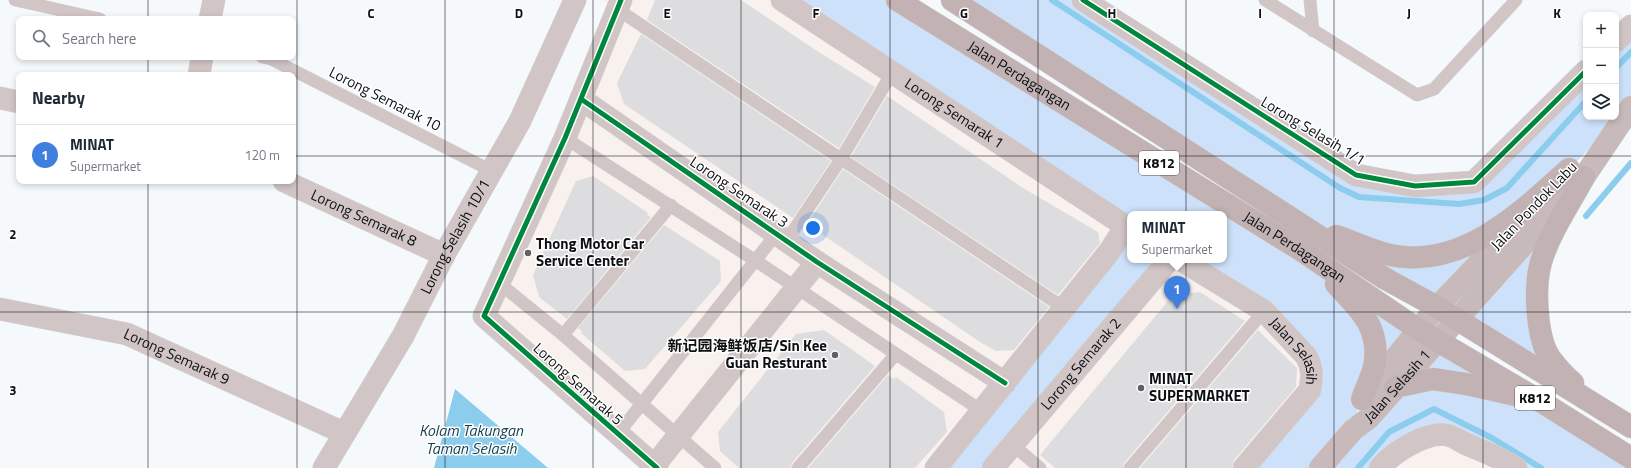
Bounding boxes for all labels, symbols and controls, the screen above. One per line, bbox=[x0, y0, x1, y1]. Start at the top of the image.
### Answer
text: C bbox=[367, 3, 375, 23]
text: D bbox=[515, 3, 523, 23]
text: E bbox=[663, 3, 671, 23]
text: F bbox=[813, 3, 820, 23]
text: G bbox=[960, 3, 968, 23]
text: H bbox=[1108, 3, 1116, 23]
text: I bbox=[1258, 3, 1262, 23]
text: J bbox=[1407, 3, 1411, 23]
text: K bbox=[1553, 3, 1561, 23]
map controls bbox=[1583, 12, 1619, 120]
button: + bbox=[1583, 12, 1619, 48]
search box bbox=[16, 16, 296, 60]
icon: search bbox=[30, 27, 52, 49]
text: Search here bbox=[62, 27, 136, 50]
street label: Jalan Perdagangan bbox=[964, 35, 1076, 116]
button: − bbox=[1583, 48, 1619, 84]
street label: Lorong Semarak 10 bbox=[325, 60, 445, 137]
street label: Lorong Semarak 1 bbox=[900, 72, 1009, 154]
button: layers bbox=[1583, 84, 1619, 120]
text: Nearby bbox=[32, 85, 85, 111]
street label: Lorong Selasih 1/1 bbox=[1257, 90, 1370, 171]
text: MINAT bbox=[70, 133, 114, 156]
text: 1 bbox=[41, 145, 49, 165]
text: 120 m bbox=[244, 145, 280, 165]
street label: Lorong Semarak 3 bbox=[685, 150, 793, 233]
road number: K812 bbox=[1139, 151, 1179, 175]
text: Supermarket bbox=[70, 156, 141, 176]
street label: Jalan Pondok Labu bbox=[1485, 156, 1582, 255]
street label: Lorong Selasih 1D/1 bbox=[414, 175, 496, 298]
street label: Lorong Semarak 8 bbox=[307, 183, 421, 252]
street label: Jalan Perdagangan bbox=[1239, 205, 1350, 288]
popup bbox=[1127, 211, 1227, 263]
text: MINAT bbox=[1142, 216, 1185, 239]
your location bbox=[803, 218, 823, 238]
text: 2 bbox=[9, 224, 17, 244]
place label: Thong Motor Car Service Center bbox=[536, 232, 645, 272]
text: Supermarket bbox=[1142, 239, 1212, 259]
marker: Thong Motor Car Service Center bbox=[523, 248, 533, 258]
pin: 1 bbox=[1164, 276, 1190, 309]
street label: Jalan Selasih bbox=[1264, 312, 1324, 386]
street label: Lorong Semarak 2 bbox=[1035, 313, 1126, 415]
street label: Lorong Semarak 9 bbox=[120, 322, 234, 390]
place label: 新记园海鲜饭店/Sin Kee Guan Resturant bbox=[667, 334, 828, 374]
street label: Lorong Semarak 5 bbox=[528, 337, 629, 430]
street label: Jalan Selasih 1 bbox=[1360, 344, 1436, 428]
marker: 新记园海鲜饭店/Sin Kee Guan Resturant bbox=[830, 350, 840, 360]
place label: MINAT SUPERMARKET bbox=[1149, 367, 1250, 407]
text: 3 bbox=[9, 380, 17, 400]
marker: MINAT SUPERMARKET bbox=[1136, 383, 1146, 393]
road number: K812 bbox=[1515, 386, 1555, 410]
water label: Kolam Takungan Taman Selasih bbox=[419, 418, 524, 460]

